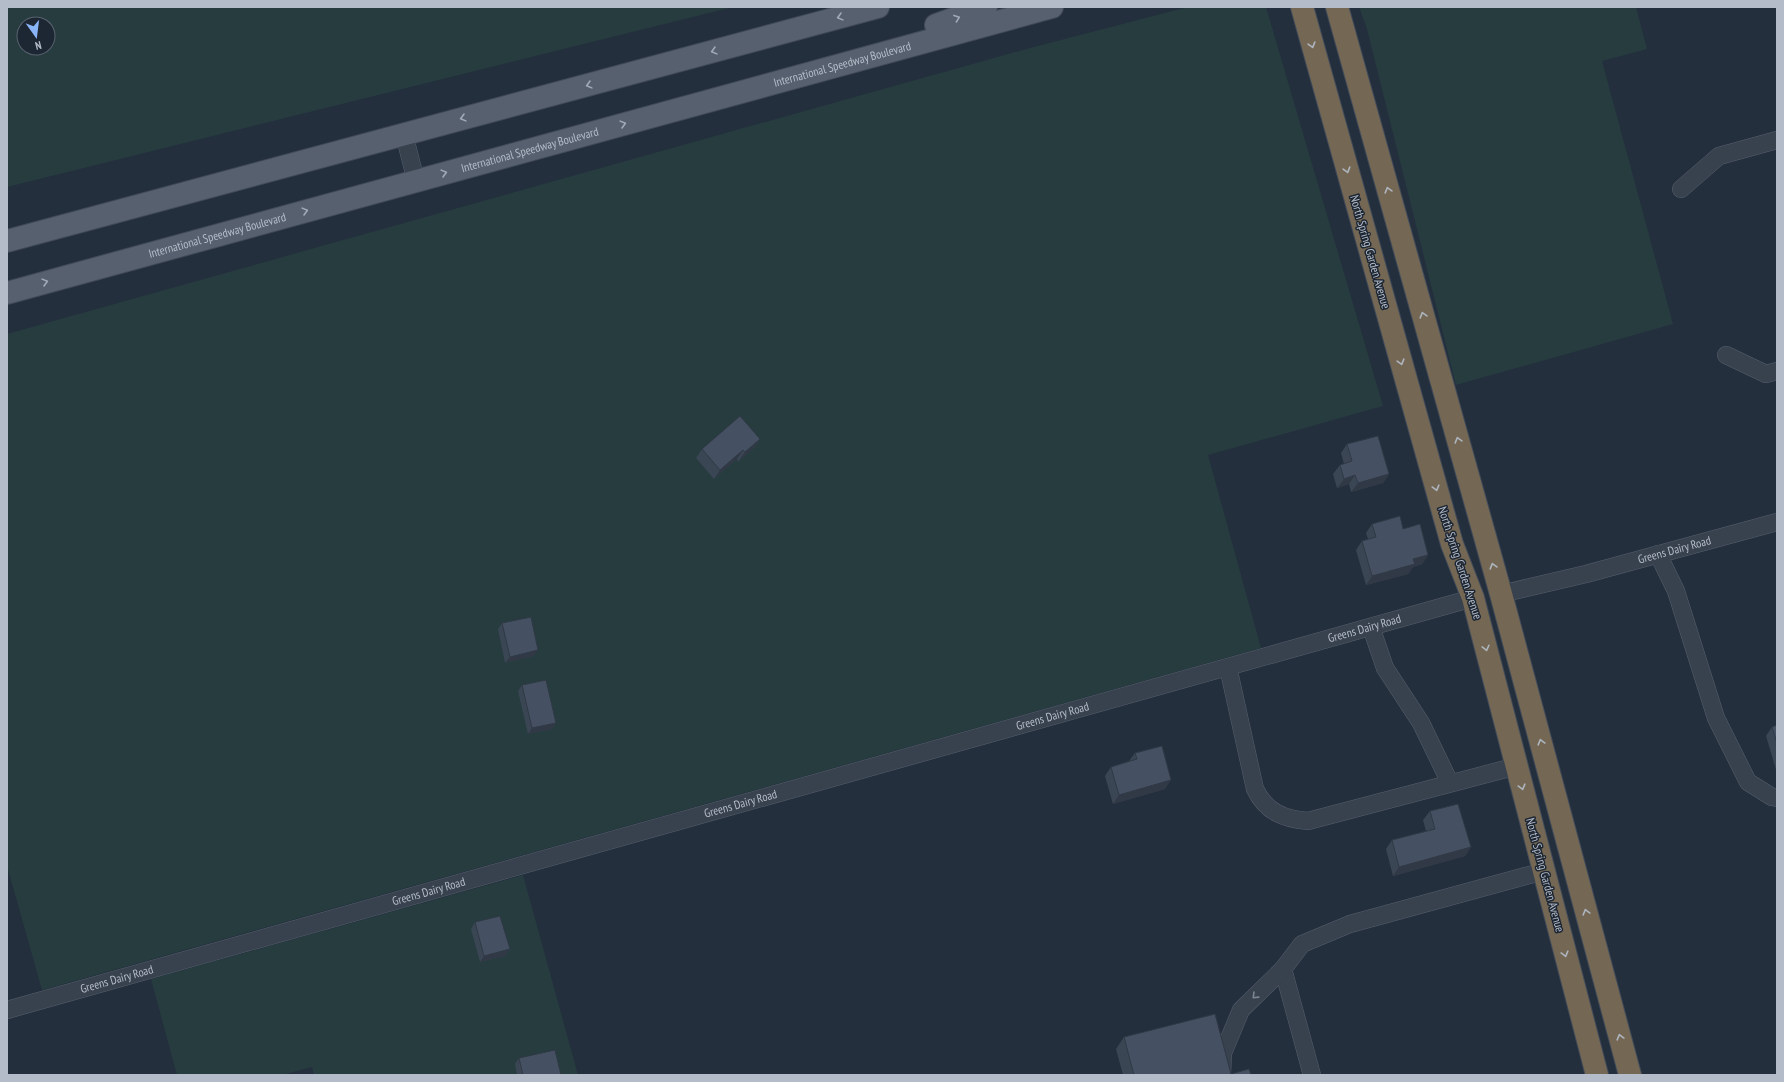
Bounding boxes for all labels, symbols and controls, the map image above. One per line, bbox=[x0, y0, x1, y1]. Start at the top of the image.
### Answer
one-way arrow bbox=[837, 12, 844, 21]
one-way arrow bbox=[953, 14, 960, 22]
north arrow bbox=[16, 16, 56, 56]
text: N bbox=[34, 38, 43, 53]
street label: International Speedway Boulevard bbox=[772, 38, 913, 90]
one-way arrow bbox=[1307, 41, 1316, 48]
one-way arrow bbox=[711, 46, 718, 55]
one-way arrow bbox=[586, 80, 592, 88]
one-way arrow bbox=[460, 113, 467, 122]
one-way arrow bbox=[620, 120, 627, 129]
street label: International Speedway Boulevard bbox=[459, 123, 600, 175]
one-way arrow bbox=[1342, 166, 1351, 173]
one-way arrow bbox=[440, 169, 447, 178]
one-way arrow bbox=[1384, 187, 1393, 194]
street label: North Spring Garden Avenue bbox=[1347, 193, 1394, 310]
one-way arrow bbox=[301, 207, 308, 216]
street label: International Speedway Boulevard bbox=[147, 209, 288, 261]
one-way arrow bbox=[41, 279, 48, 287]
one-way arrow bbox=[1419, 312, 1428, 319]
one-way arrow bbox=[1396, 359, 1405, 366]
one-way arrow bbox=[1454, 437, 1463, 444]
one-way arrow bbox=[1431, 484, 1440, 491]
street label: North Spring Garden Avenue bbox=[1435, 505, 1486, 621]
street label: Greens Dairy Road bbox=[1636, 532, 1713, 567]
one-way arrow bbox=[1490, 562, 1498, 569]
street label: Greens Dairy Road bbox=[1326, 611, 1402, 645]
one-way arrow bbox=[1481, 644, 1490, 651]
street label: Greens Dairy Road bbox=[1014, 698, 1091, 733]
one-way arrow bbox=[1537, 739, 1546, 746]
one-way arrow bbox=[1517, 783, 1526, 790]
street label: Greens Dairy Road bbox=[702, 786, 779, 821]
street label: North Spring Garden Avenue bbox=[1523, 816, 1568, 934]
street label: Greens Dairy Road bbox=[390, 874, 467, 908]
one-way arrow bbox=[1583, 908, 1591, 915]
one-way arrow bbox=[1560, 950, 1569, 957]
street label: Greens Dairy Road bbox=[78, 961, 155, 996]
one-way arrow bbox=[1252, 991, 1260, 999]
one-way arrow bbox=[1616, 1034, 1625, 1041]

